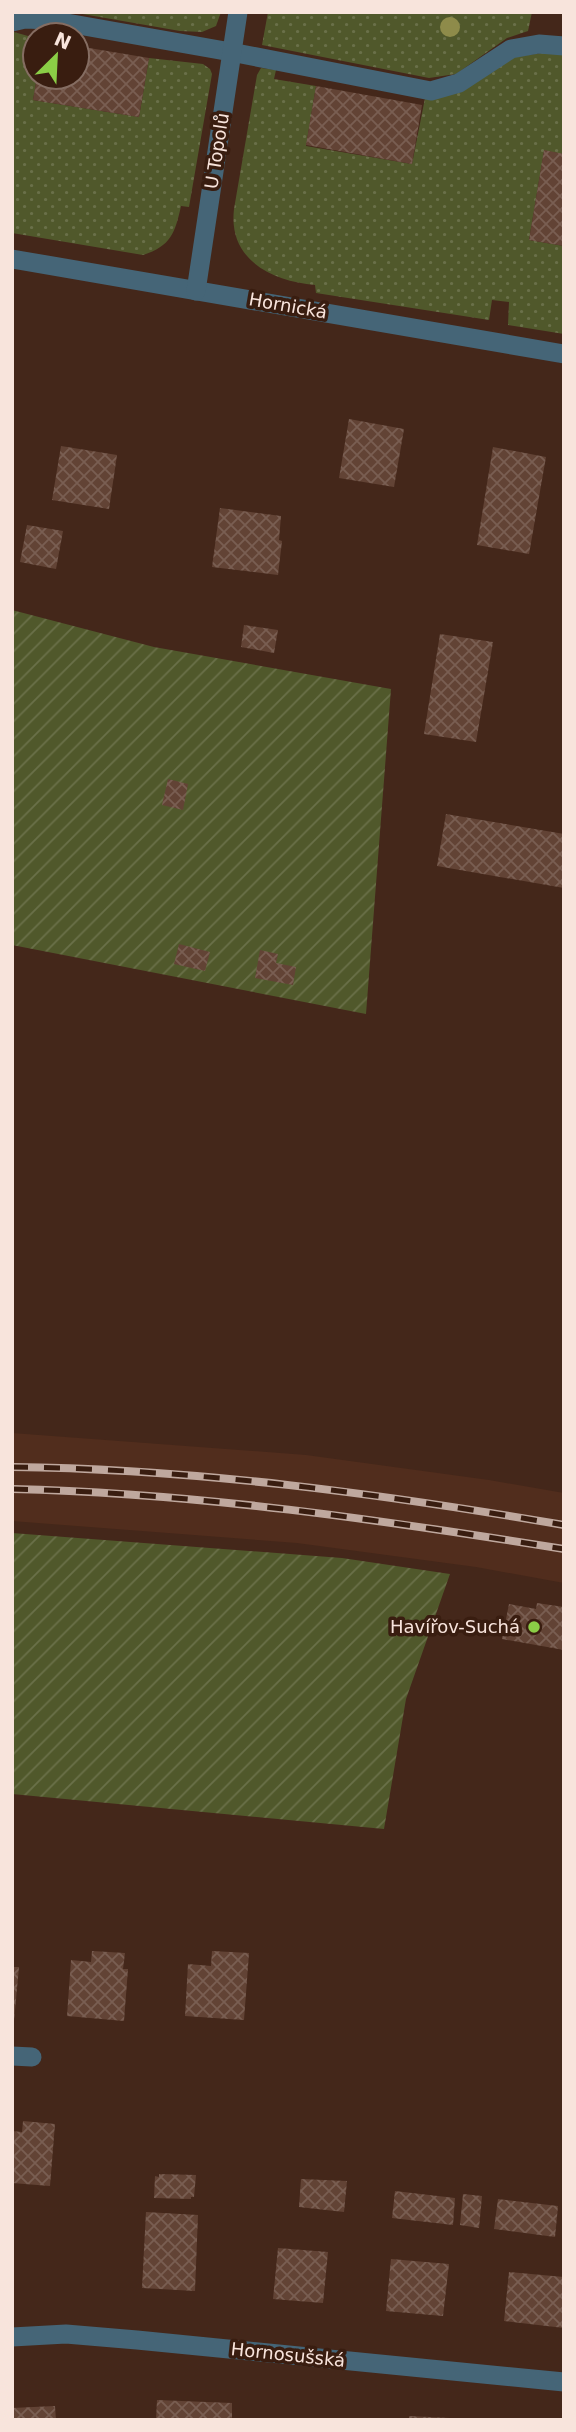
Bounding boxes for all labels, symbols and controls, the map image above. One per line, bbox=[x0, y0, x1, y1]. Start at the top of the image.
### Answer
north arrow bbox=[21, 21, 91, 91]
text: N bbox=[51, 27, 75, 54]
street label: U Topolů bbox=[200, 111, 233, 190]
street label: Hornická bbox=[247, 288, 329, 323]
place label: Havířov-Suchá bbox=[390, 1616, 520, 1637]
marker: Havířov-Suchá bbox=[526, 1619, 542, 1635]
street label: Hornosušská bbox=[230, 2338, 346, 2371]

